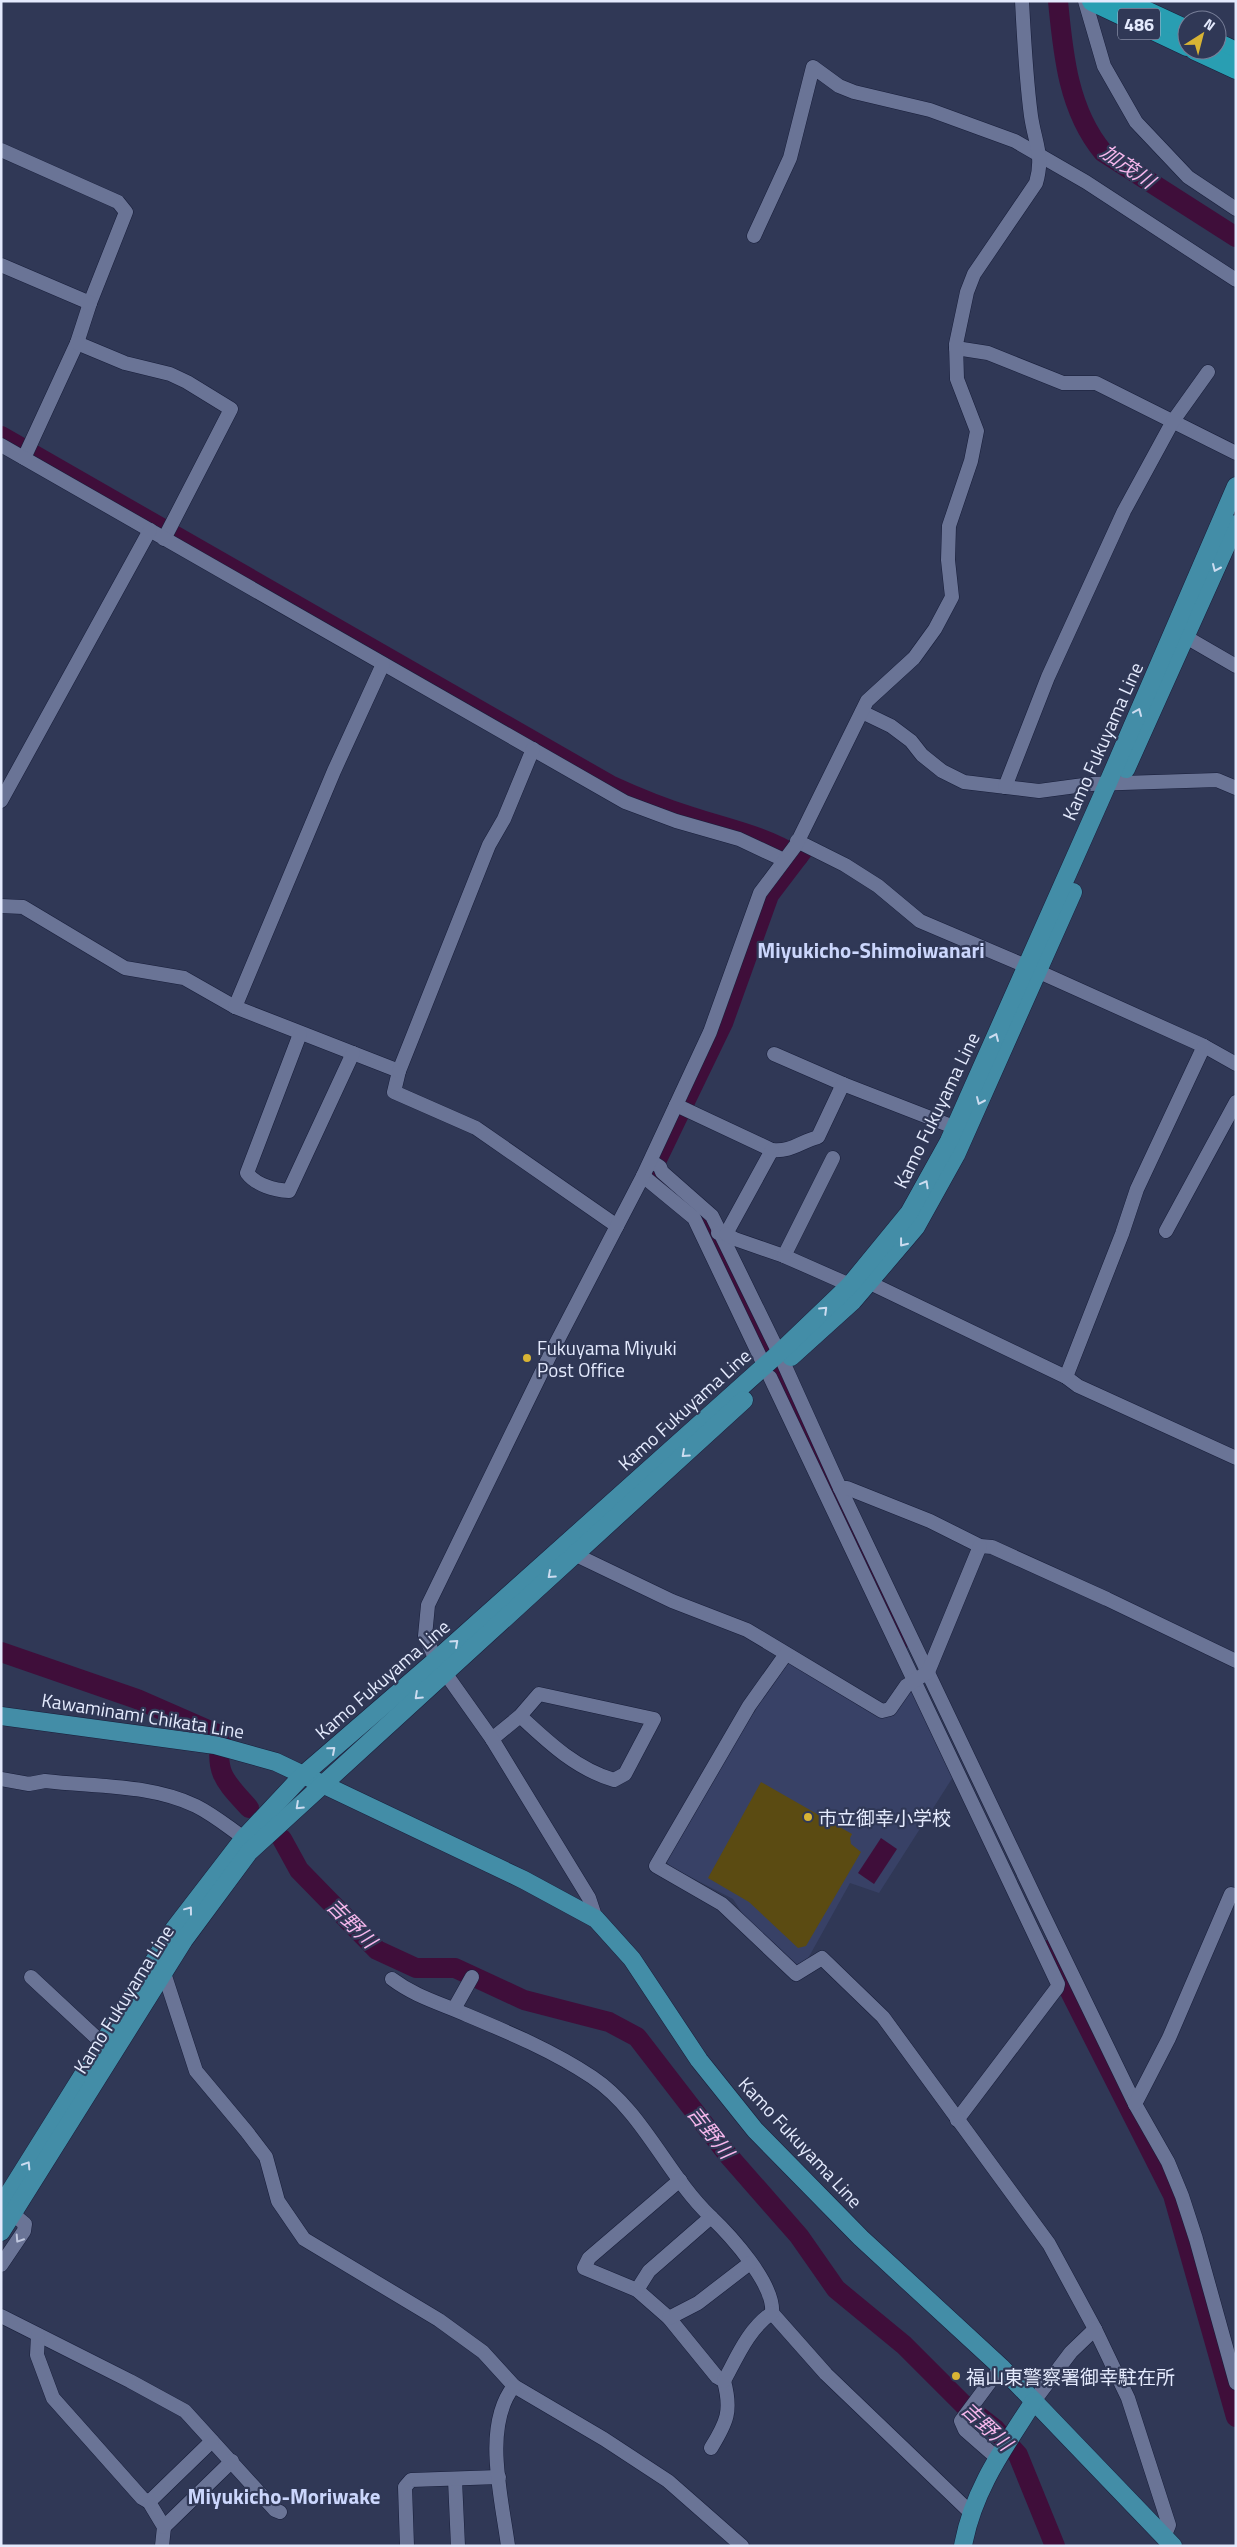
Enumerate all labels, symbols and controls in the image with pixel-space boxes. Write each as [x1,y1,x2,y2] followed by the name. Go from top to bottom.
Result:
[1118,8,1160,40] road number: 486
[1177,10,1227,60] north arrow
[1200,13,1220,35] text: N
[1095,136,1163,197] water label: 加茂川
[1212,563,1222,572] one-way arrow
[1054,657,1150,825] street label: Kamo Fukuyama Line
[1132,708,1142,717] one-way arrow
[757,934,985,966] district label: Miyukicho-Shimoiwanari
[886,1027,986,1193] street label: Kamo Fukuyama Line
[988,1033,999,1042] one-way arrow
[976,1096,987,1105] one-way arrow
[919,1180,929,1189] one-way arrow
[900,1237,909,1247] one-way arrow
[818,1307,827,1316] one-way arrow
[537,1333,677,1384] place label: Fukuyama Miyuki Post Office
[611,1341,757,1477] street label: Kamo Fukuyama Line
[521,1352,533,1364] marker: Fukuyama Miyuki Post Office
[681,1448,690,1457] one-way arrow
[548,1569,557,1578] one-way arrow
[308,1612,456,1746] street label: Kamo Fukuyama Line
[449,1640,458,1649] one-way arrow
[40,1685,246,1745] street label: Kawaminami Chikata Line
[415,1690,424,1699] one-way arrow
[327,1747,336,1756] one-way arrow
[295,1800,304,1809] one-way arrow
[818,1803,951,1832] place label: 市立御幸小学校
[802,1811,814,1823] marker: 市立御幸小学校
[320,1891,386,1957] water label: 吉野川
[183,1906,192,1916] one-way arrow
[66,1919,180,2079] street label: Kamo Fukuyama Line
[732,2070,870,2214] street label: Kamo Fukuyama Line
[680,2099,743,2167] water label: 吉野川
[21,2161,30,2170] one-way arrow
[16,2233,25,2242] one-way arrow
[966,2362,1175,2391] place label: 福山東警察署御幸駐在所
[950,2370,962,2382] marker: 福山東警察署御幸駐在所
[954,2394,1021,2459] water label: 吉野川
[187,2480,381,2512] district label: Miyukicho-Moriwake

